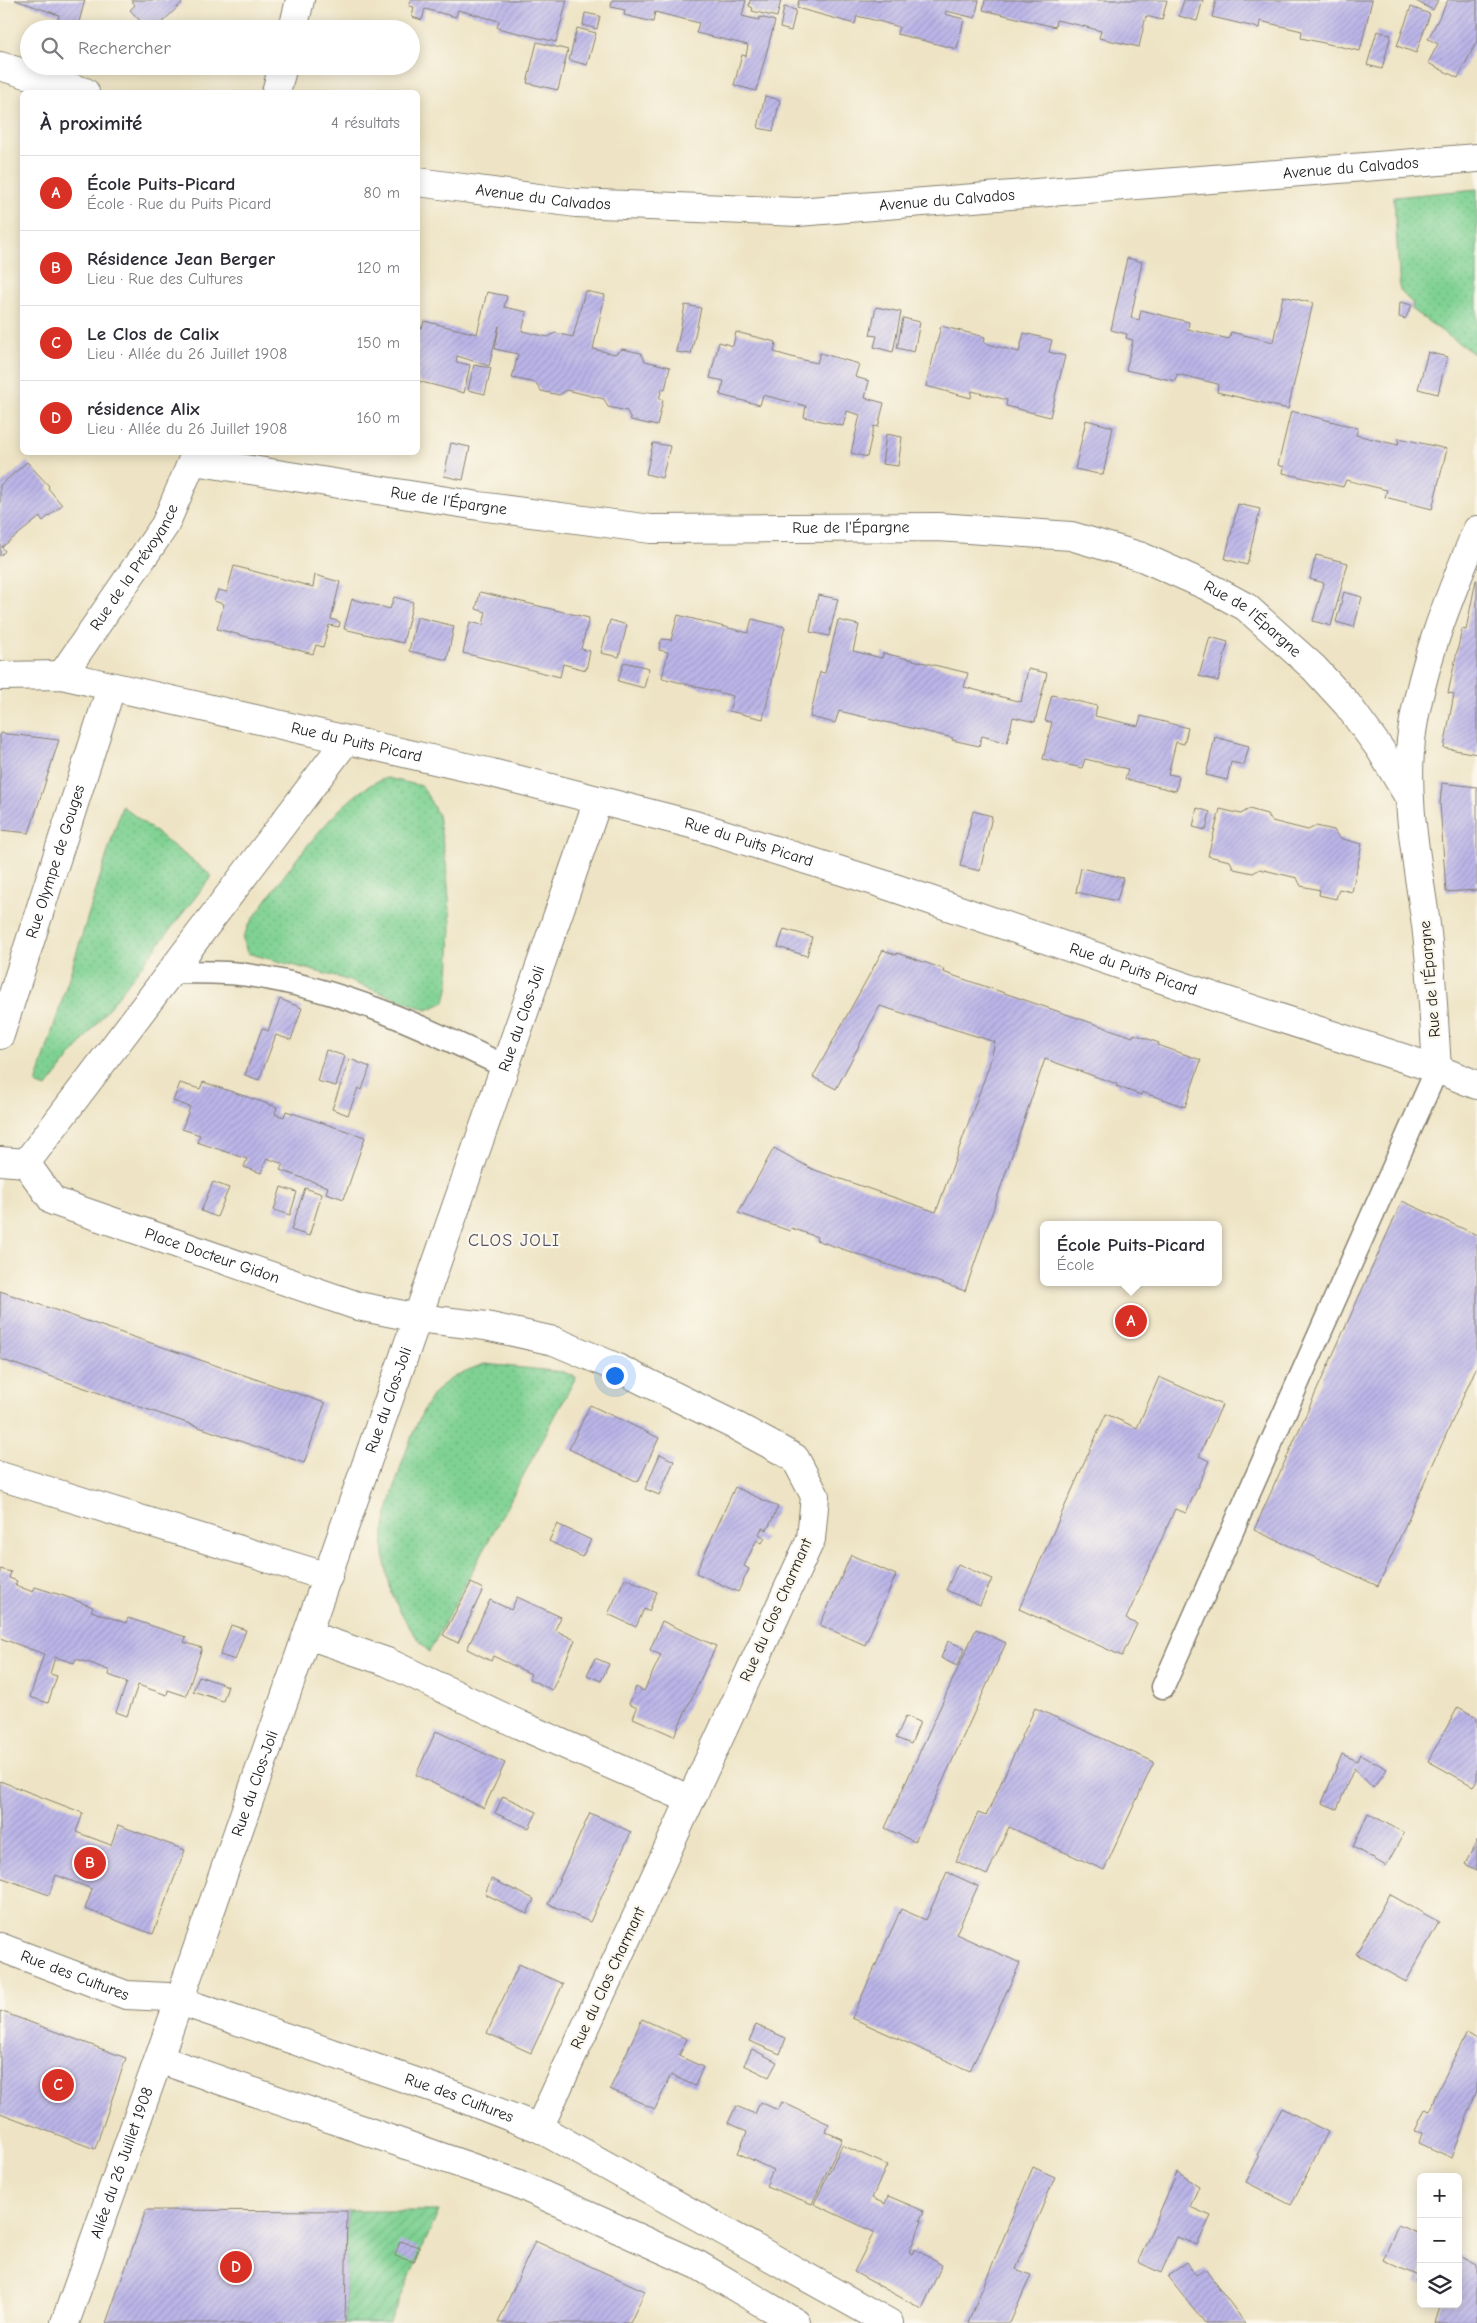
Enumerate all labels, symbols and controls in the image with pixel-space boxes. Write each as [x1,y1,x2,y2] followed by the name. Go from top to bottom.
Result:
[20,20,420,75] search box
[38,34,66,62] icon: search
[78,37,171,59] text: Rechercher
[40,111,142,135] text: À proximité
[331,114,400,132] text: 4 résultats
[1282,154,1419,182] street label: Avenue du Calvados
[87,173,235,195] text: École Puits-Picard
[474,181,611,213] street label: Avenue du Calvados
[52,184,60,202] text: A
[363,184,400,202] text: 80 m
[878,186,1016,215] street label: Avenue du Calvados
[87,195,271,213] text: École · Rue du Puits Picard
[87,248,275,270] text: Résidence Jean Berger
[51,259,61,277] text: B
[357,259,400,277] text: 120 m
[87,270,243,288] text: Lieu · Rue des Cultures
[87,323,219,345] text: Le Clos de Calix
[51,334,61,352] text: C
[357,334,400,352] text: 150 m
[87,345,287,363] text: Lieu · Allée du 26 Juillet 1908
[87,398,200,420] text: résidence Alix
[51,409,61,427] text: D
[357,409,400,427] text: 160 m
[87,420,287,438] text: Lieu · Allée du 26 Juillet 1908
[389,483,508,519] street label: Rue de l'Épargne
[86,501,182,634] street label: Rue de la Prévoyance
[792,518,910,537] street label: Rue de l'Épargne
[1201,577,1305,661] street label: Rue de l'Épargne
[289,718,424,766] street label: Rue du Puits Picard
[22,782,89,941] street label: Rue Olympe de Gouges
[683,814,815,870] street label: Rue du Puits Picard
[1415,920,1444,1038] street label: Rue de l'Épargne
[1067,939,1199,999] street label: Rue du Puits Picard
[495,963,548,1074] street label: Rue du Clos-Joli
[1040,1221,1222,1286] popup
[143,1224,282,1287] street label: Place Docteur Gidon
[468,1230,560,1251] district label: CLOS JOLI
[1057,1234,1205,1256] text: École Puits-Picard
[1057,1256,1094,1274] text: École
[1115,1302,1147,1340] pin: A
[362,1345,415,1455] street label: Rue du Clos-Joli
[602,1363,628,1389] your location
[736,1535,816,1684] street label: Rue du Clos Charmant
[228,1728,282,1839] street label: Rue du Clos-Joli
[74,1844,106,1882] pin: B
[567,1904,649,2052] street label: Rue du Clos Charmant
[18,1947,132,2004] street label: Rue des Cultures
[42,2066,74,2104] pin: C
[402,2070,516,2126] street label: Rue des Cultures
[87,2085,157,2241] street label: Allée du 26 Juillet 1908
[1417,2173,1462,2308] map controls
[1417,2173,1462,2218] button: +
[1417,2218,1462,2263] button: −
[220,2248,252,2286] pin: D
[1417,2263,1462,2308] button: layers

